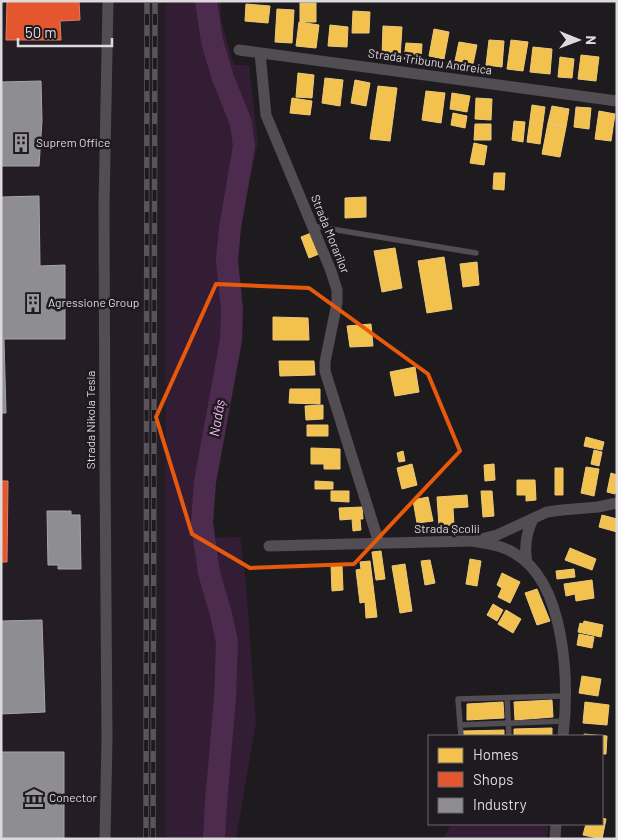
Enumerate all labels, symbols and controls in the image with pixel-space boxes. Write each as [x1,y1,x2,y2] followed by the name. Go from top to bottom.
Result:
[18,15,111,47] scale bar
[553,15,603,65] north arrow
[25,23,57,41] text: 50 m
[583,35,600,45] text: N
[367,45,493,77] street label: Strada Tribunu Andreica
[10,132,32,154] building icon: Suprem Office
[36,135,110,149] place label: Suprem Office
[309,192,353,276] street label: Strada Morarilor
[22,292,44,314] building icon: Agressione Group
[48,295,139,309] place label: Agressione Group
[83,371,97,469] street label: Strada Nikola Tesla
[205,398,228,438] water label: Nadăș
[414,521,480,535] street label: Strada Școlii
[428,735,603,825] legend
[473,745,518,763] text: Homes
[473,770,513,788] text: Shops
[23,787,45,809] museum icon: Conector
[49,790,98,804] place label: Conector
[473,795,527,813] text: Industry

